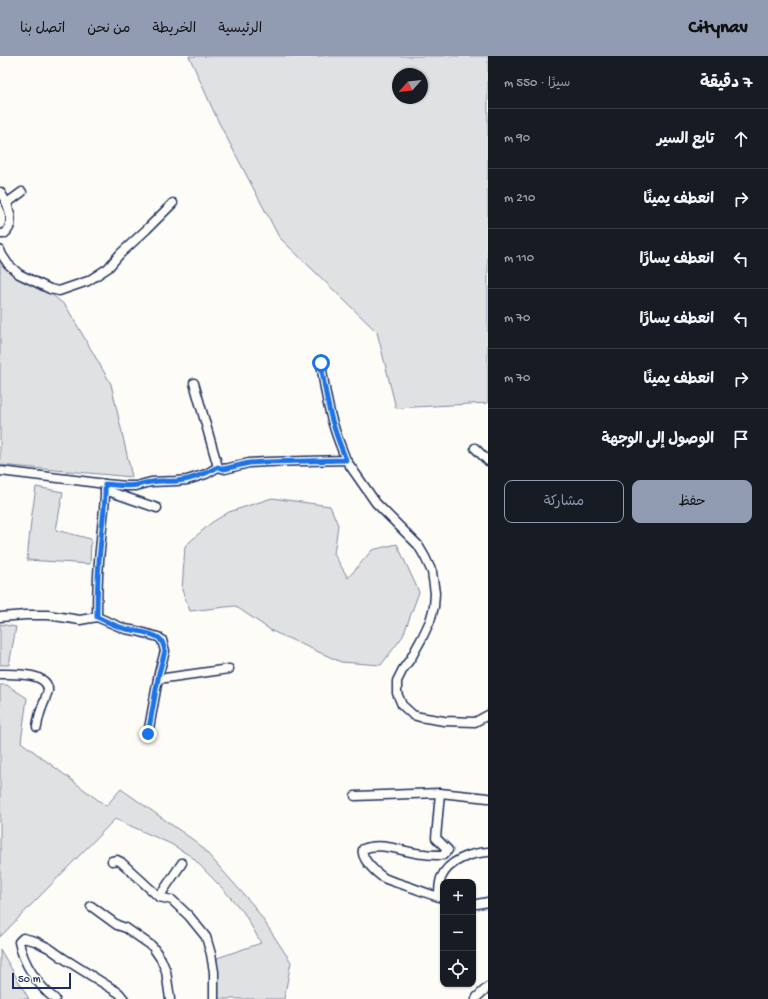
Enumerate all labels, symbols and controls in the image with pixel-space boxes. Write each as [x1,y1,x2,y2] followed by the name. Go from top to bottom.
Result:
[689,17,748,40] text: Citynav
[20,21,65,38] text: اتصل بنا
[87,21,131,38] text: من نحن
[153,21,196,38] text: الخريطة
[218,21,262,38] text: الرئيسية
[392,68,428,104] north arrow
[700,74,752,94] text: 7 دقيقة
[504,76,570,91] text: سيرًا · 550 m
[730,128,752,150] icon: ahead
[504,131,530,146] text: 90 m
[657,131,714,149] text: تابع السير
[730,188,752,210] icon: right
[504,191,535,206] text: 210 m
[643,191,714,209] text: انعطف يمينًا
[730,248,752,270] icon: left
[504,251,534,266] text: 110 m
[640,251,714,269] text: انعطف يسارًا
[730,308,752,330] icon: left
[504,311,530,326] text: 70 m
[640,311,714,329] text: انعطف يسارًا
[312,354,330,372] route start
[730,368,752,390] icon: right
[504,371,530,386] text: 70 m
[643,371,714,389] text: انعطف يمينًا
[730,428,752,450] icon: arrive
[601,431,714,449] text: الوصول إلى الوجهة
[504,480,624,523] button: مشاركة
[632,480,752,523] button: حفظ
[139,725,157,743] route end
[440,879,476,987] map controls
[440,879,476,915] button: +
[440,915,476,951] button: −
[440,951,476,987] button: locate
[12,971,71,990] scale bar
[18,974,40,986] text: 50 m

